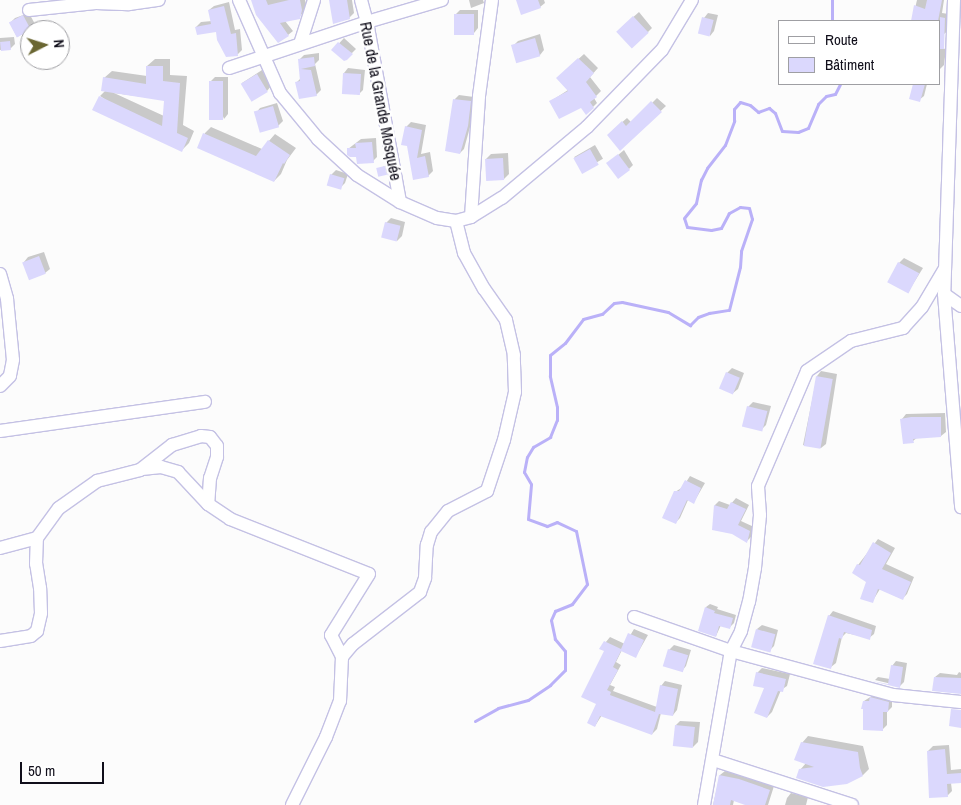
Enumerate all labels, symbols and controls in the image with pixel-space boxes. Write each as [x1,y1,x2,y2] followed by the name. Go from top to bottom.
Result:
[20,20,70,70] north arrow
[356,20,406,182] street label: Rue de la Grande Mosquée
[778,20,941,85] legend
[825,29,858,50] text: Route
[50,39,68,49] text: N
[825,54,874,75] text: Bâtiment
[22,752,106,784] scale bar
[28,760,55,781] text: 50 m

